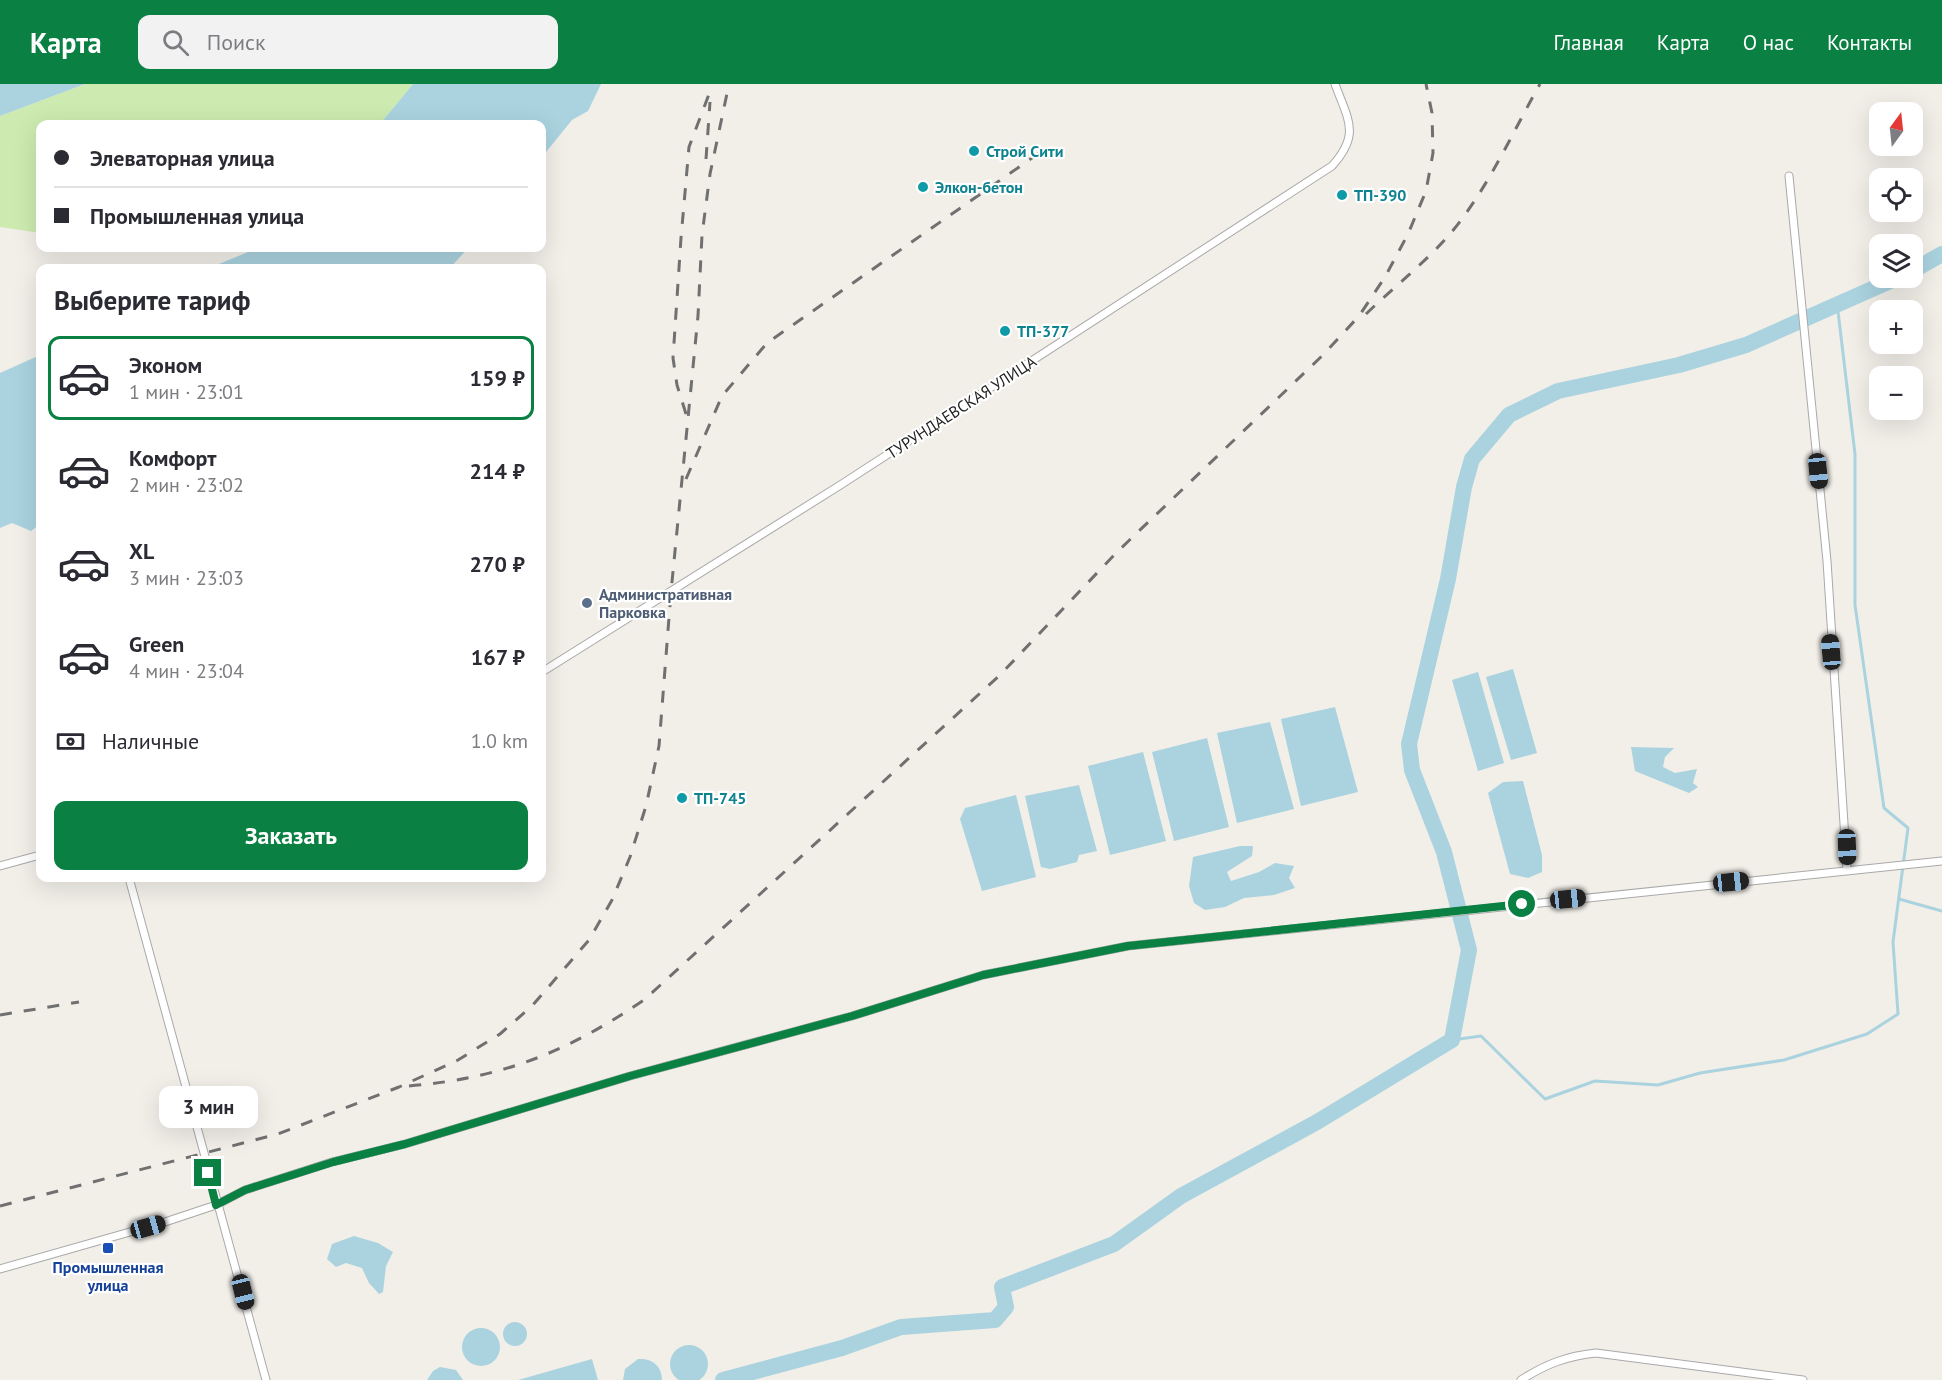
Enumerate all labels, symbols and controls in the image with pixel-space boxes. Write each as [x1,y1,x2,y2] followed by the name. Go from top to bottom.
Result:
[138,15,558,69] search box
[30,24,102,61] text: Карта
[159,26,192,59] icon: search
[207,28,266,56] text: Поиск
[1553,29,1624,56] text: Главная
[1657,29,1710,56] text: Карта
[1743,29,1794,56] text: О нас
[1827,29,1912,56] text: Контакты
[1869,102,1923,156] north arrow
[1869,102,1923,420] map controls
[986,141,1063,161] place label: Строй Сити
[90,144,275,172] text: Элеваторная улица
[967,144,981,158] marker: Строй Сити
[1869,168,1923,222] button: locate
[935,177,1023,197] place label: Элкон-бетон
[916,180,930,194] marker: Элкон-бетон
[1354,185,1406,205] place label: ТП-390
[1335,188,1349,202] marker: ТП-390
[90,202,304,230] text: Промышленная улица
[1869,234,1923,288] button: layers
[54,283,250,317] text: Выберите тариф
[1869,300,1923,354] button: +
[1017,321,1069,341] place label: ТП-377
[998,324,1012,338] marker: ТП-377
[57,351,111,405] icon: car
[129,351,202,379] text: Эконом
[882,351,1040,463] street label: ТУРУНДАЕВСКАЯ УЛИЦА
[470,364,525,392] text: 159 ₽
[1869,366,1923,420] button: −
[129,379,244,405] text: 1 мин · 23:01
[57,444,111,498] icon: car
[129,444,217,472] text: Комфорт
[1807,452,1829,490] car
[470,457,525,485] text: 214 ₽
[129,472,244,498] text: 2 мин · 23:02
[57,537,111,591] icon: car
[129,537,154,565] text: XL
[470,550,525,578] text: 270 ₽
[129,565,244,591] text: 3 мин · 23:03
[599,584,732,622] place label: Административная Парковка
[580,596,594,610] marker: Административная Парковка
[57,630,111,684] icon: car
[129,630,184,658] text: Green
[1820,633,1842,671] car
[471,643,525,671] text: 167 ₽
[129,658,244,684] text: 4 мин · 23:04
[54,725,87,758] icon: cash
[102,727,199,755] text: Наличные
[471,728,528,754] text: 1.0 km
[694,788,746,808] place label: ТП-745
[675,791,689,805] marker: ТП-745
[54,801,528,870] button: Заказать
[1837,829,1857,865] car
[1712,871,1750,893] car
[1549,888,1587,910] car
[1508,890,1535,917] route start
[158,1086,258,1128] callout: 3 мин
[183,1094,234,1120] text: 3 мин
[194,1159,221,1186] route end
[128,1213,168,1241] car
[101,1241,115,1255] marker: Промышленная улица
[53,1257,163,1295] place label: Промышленная улица
[230,1272,256,1312] car

